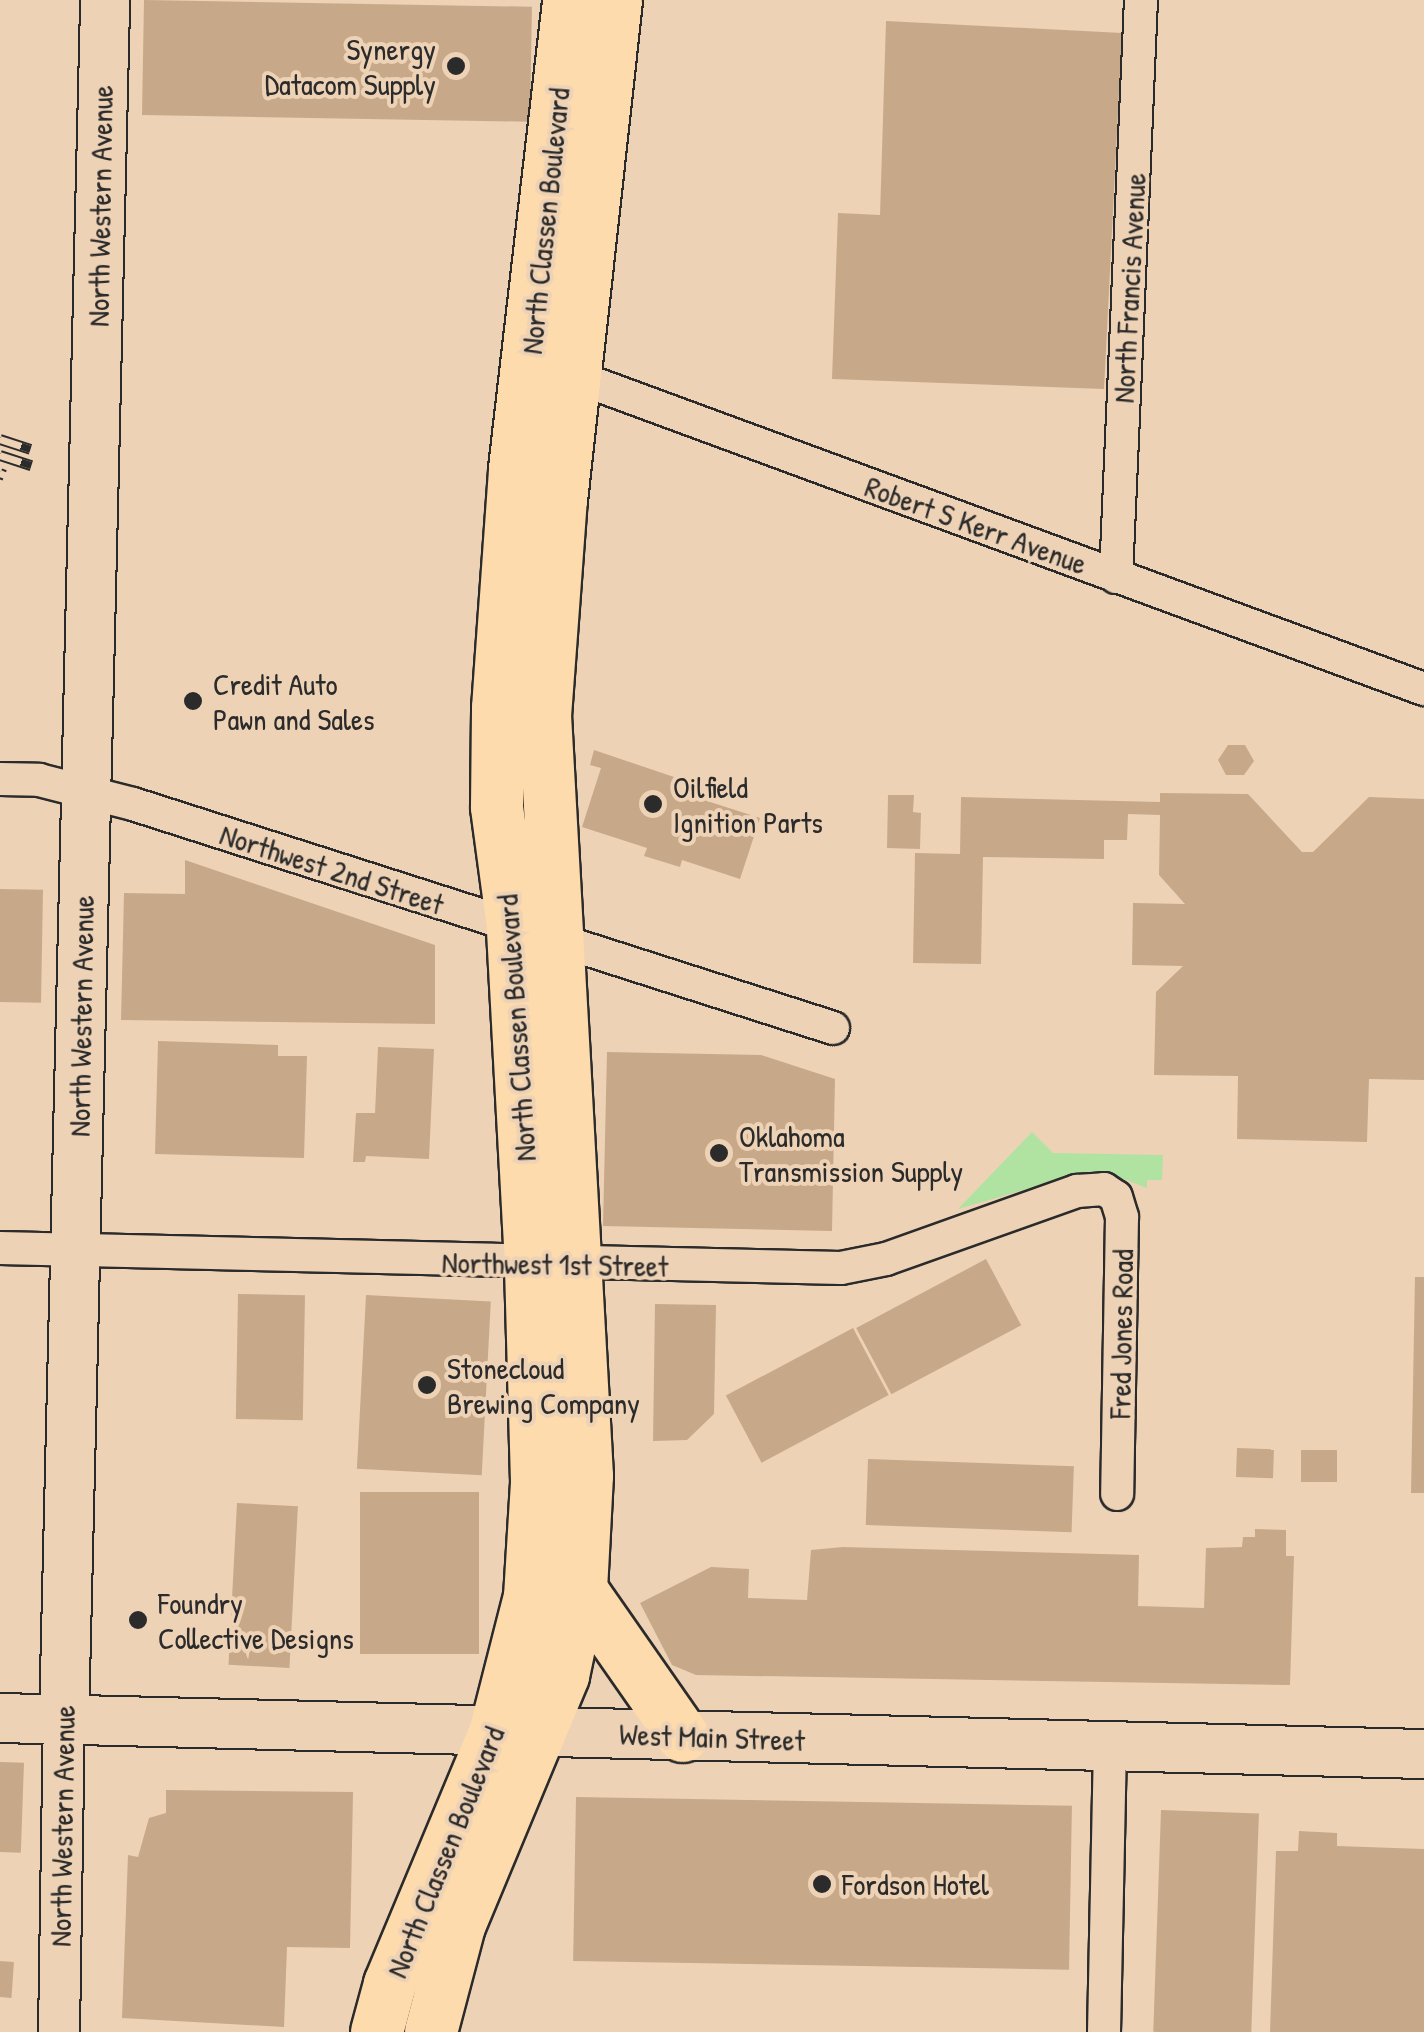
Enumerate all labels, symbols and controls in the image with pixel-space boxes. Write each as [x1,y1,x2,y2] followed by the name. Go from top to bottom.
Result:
[265,31,436,102] place label: Synergy Datacom Supply
[445,55,467,77] marker: Synergy Datacom Supply
[80,85,120,327] street label: North Western Avenue
[513,86,577,356] street label: North Classen Boulevard
[1105,172,1153,404] street label: North Francis Avenue
[860,468,1092,582] street label: Robert S Kerr Avenue
[213,666,374,736] place label: Credit Auto Pawn and Sales
[182,690,204,712] marker: Credit Auto Pawn and Sales
[673,769,823,840] place label: Oilfield Ignition Parts
[642,793,664,815] marker: Oilfield Ignition Parts
[216,816,448,922] street label: Northwest 2nd Street
[489,893,543,1163] street label: North Classen Boulevard
[61,895,101,1137] street label: North Western Avenue
[739,1118,963,1188] place label: Oklahoma Transmission Supply
[708,1142,730,1164] marker: Oklahoma Transmission Supply
[441,1244,669,1284] street label: Northwest 1st Street
[1102,1249,1140,1419] street label: Fred Jones Road
[447,1350,640,1420] place label: Stonecloud Brewing Company
[416,1374,438,1396] marker: Stonecloud Brewing Company
[158,1585,354,1656] place label: Foundry Collective Designs
[127,1609,149,1631] marker: Foundry Collective Designs
[42,1705,82,1947] street label: North Western Avenue
[619,1716,805,1758] street label: West Main Street
[378,1721,512,1983] street label: North Classen Boulevard
[842,1866,989,1902] place label: Fordson Hotel
[811,1873,833,1895] marker: Fordson Hotel

